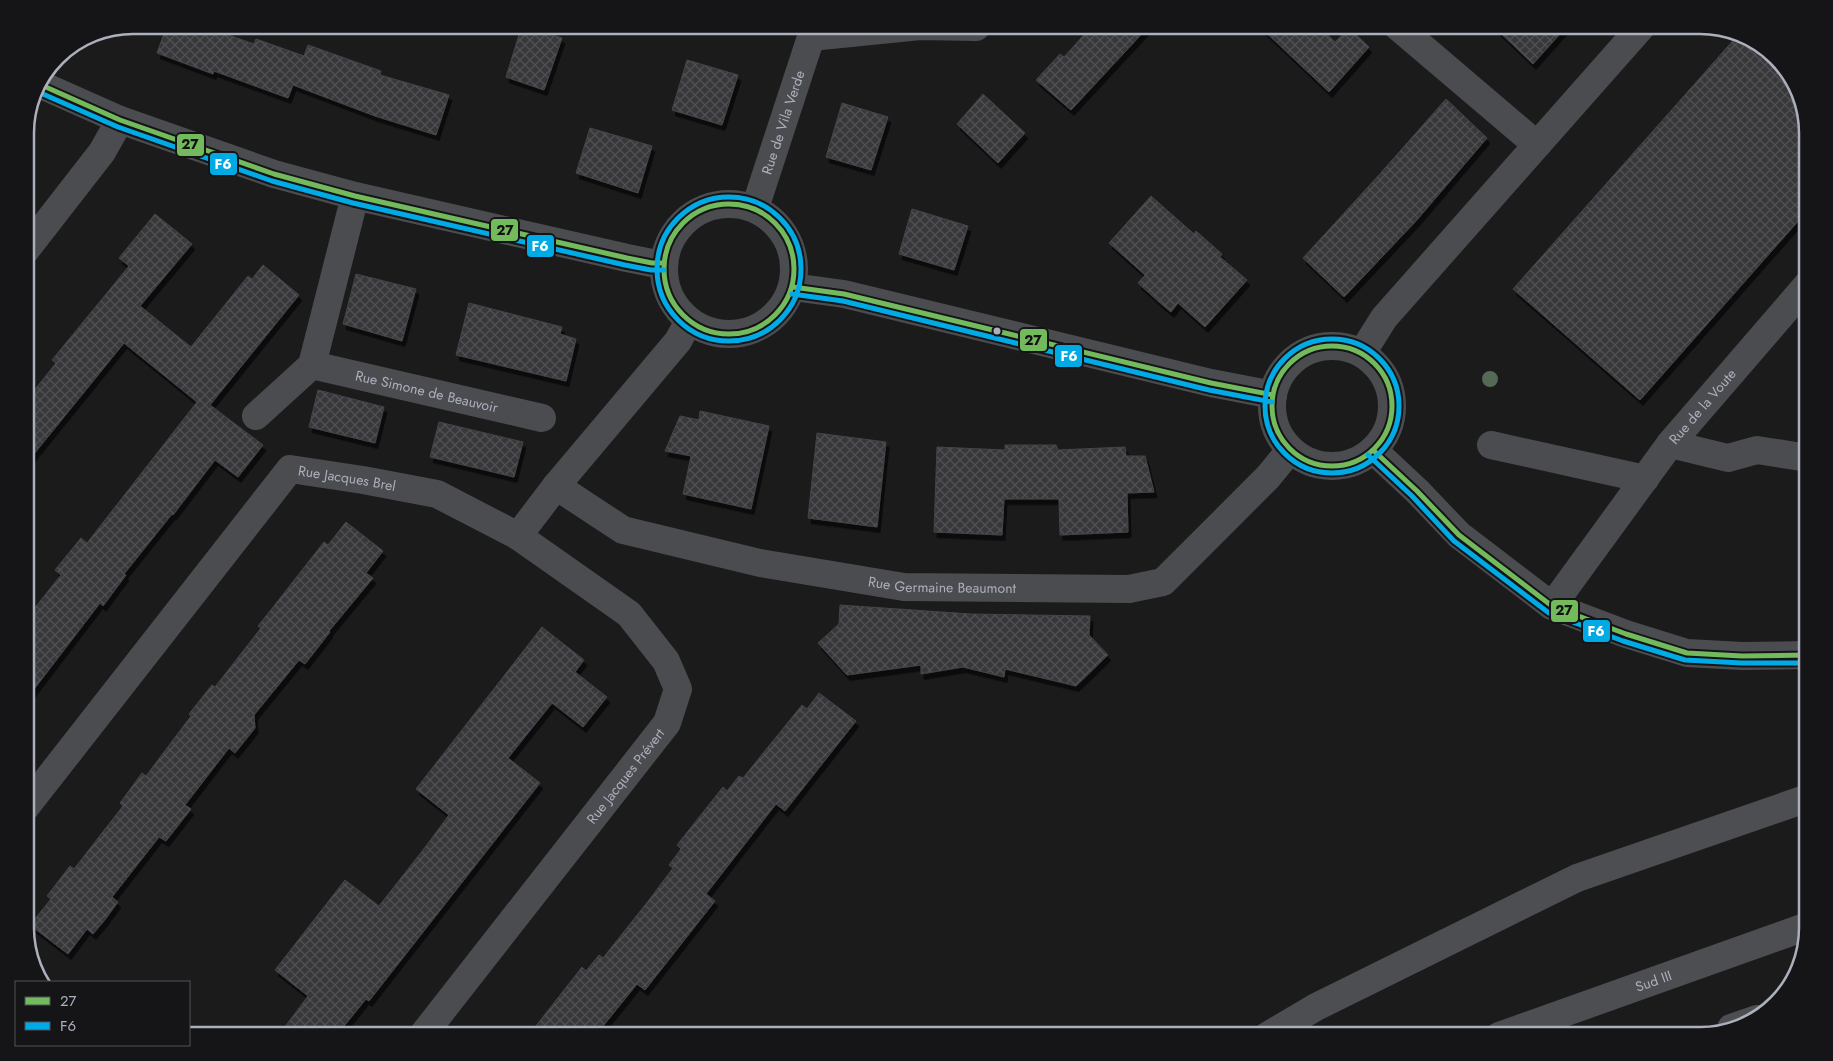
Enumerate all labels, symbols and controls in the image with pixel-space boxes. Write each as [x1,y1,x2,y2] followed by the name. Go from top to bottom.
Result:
[757,68,809,177] street label: Rue de Vila Verde
[176,133,205,157] line badge: 27
[181,134,199,154] text: 27
[209,152,238,176] line badge: F6
[214,154,232,174] text: F6
[490,218,519,242] line badge: 27
[496,220,514,240] text: 27
[526,234,555,258] line badge: F6
[531,236,549,256] text: F6
[992,326,1002,336] unlabelled marker
[1019,328,1048,352] line badge: 27
[1024,330,1042,350] text: 27
[1054,344,1083,368] line badge: F6
[1060,346,1078,366] text: F6
[1664,364,1741,449] street label: Rue de la Voute
[353,365,500,418] street label: Rue Simone de Beauvoir
[297,460,398,496] street label: Rue Jacques Brel
[867,571,1017,598] street label: Rue Germaine Beaumont
[1550,599,1579,623] line badge: 27
[1555,600,1573,620] text: 27
[1582,619,1611,643] line badge: F6
[1587,621,1605,641] text: F6
[582,724,670,828] street label: Rue Jacques Prévert
[1632,965,1675,997] street label: Sud III
[15,981,190,1046] legend
[60,990,77,1012] text: 27
[60,1015,76,1037] text: F6

